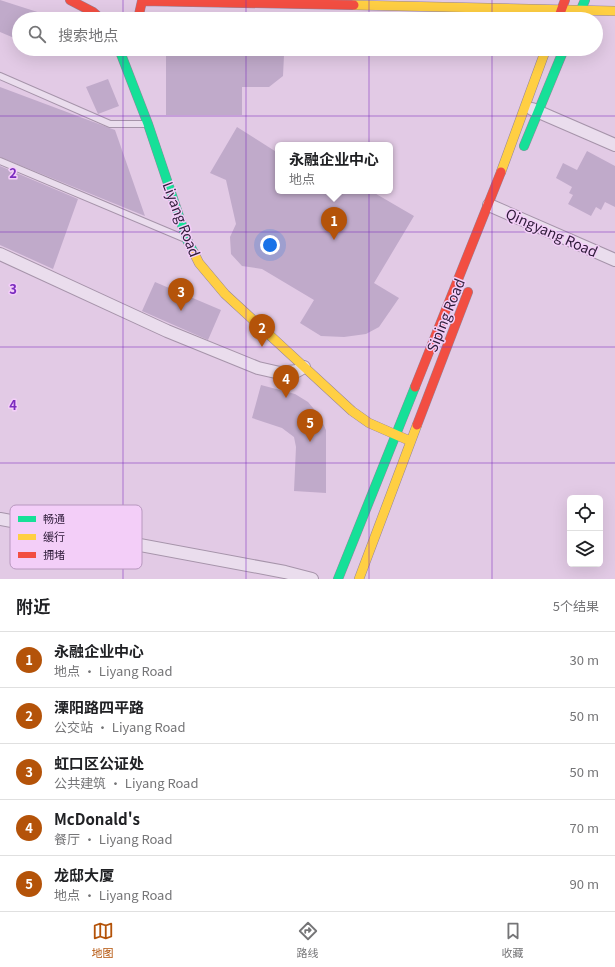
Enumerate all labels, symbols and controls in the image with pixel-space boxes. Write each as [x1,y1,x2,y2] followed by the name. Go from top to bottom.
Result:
[12,12,603,56] search box
[26,23,48,45] icon: search
[58,24,118,45] text: 搜索地点
[275,142,393,194] popup
[289,148,379,169] text: 永融企业中心
[9,163,17,182] text: 2
[289,169,315,188] text: 地点
[158,178,206,260] street label: Liyang Road
[503,203,601,261] street label: Qingyang Road
[321,207,347,240] pin: 1
[260,235,280,255] your location
[421,275,469,355] street label: Siping Road
[168,278,194,311] pin: 3
[9,279,17,298] text: 3
[249,314,275,347] pin: 2
[273,365,299,398] pin: 4
[9,395,17,414] text: 4
[297,409,323,442] pin: 5
[567,495,603,567] map controls
[567,495,603,531] button: locate
[10,505,142,569] legend
[43,510,65,526] text: 畅通
[43,528,65,544] text: 缓行
[567,531,603,567] button: layers
[43,546,65,562] text: 拥堵
[16,593,50,618] text: 附近
[553,596,599,615] text: 5个结果
[54,640,144,661] text: 永融企业中心
[25,650,33,669] text: 1
[570,650,599,669] text: 30 m
[54,661,172,680] text: 地点 · Liyang Road
[54,696,144,717] text: 溧阳路四平路
[25,706,33,725] text: 2
[570,706,599,725] text: 50 m
[54,717,185,736] text: 公交站 · Liyang Road
[54,752,144,773] text: 虹口区公证处
[25,762,33,781] text: 3
[570,762,599,781] text: 50 m
[54,773,198,792] text: 公共建筑 · Liyang Road
[54,808,140,829] text: McDonald's
[25,818,33,837] text: 4
[570,818,599,837] text: 70 m
[54,829,172,848] text: 餐厅 · Liyang Road
[54,864,114,885] text: 龙邸大厦
[25,874,33,893] text: 5
[570,874,599,893] text: 90 m
[54,885,172,904] text: 地点 · Liyang Road
[92,920,114,960] tab: 地图
[297,920,319,960] tab: 路线
[502,920,524,960] tab: 收藏

